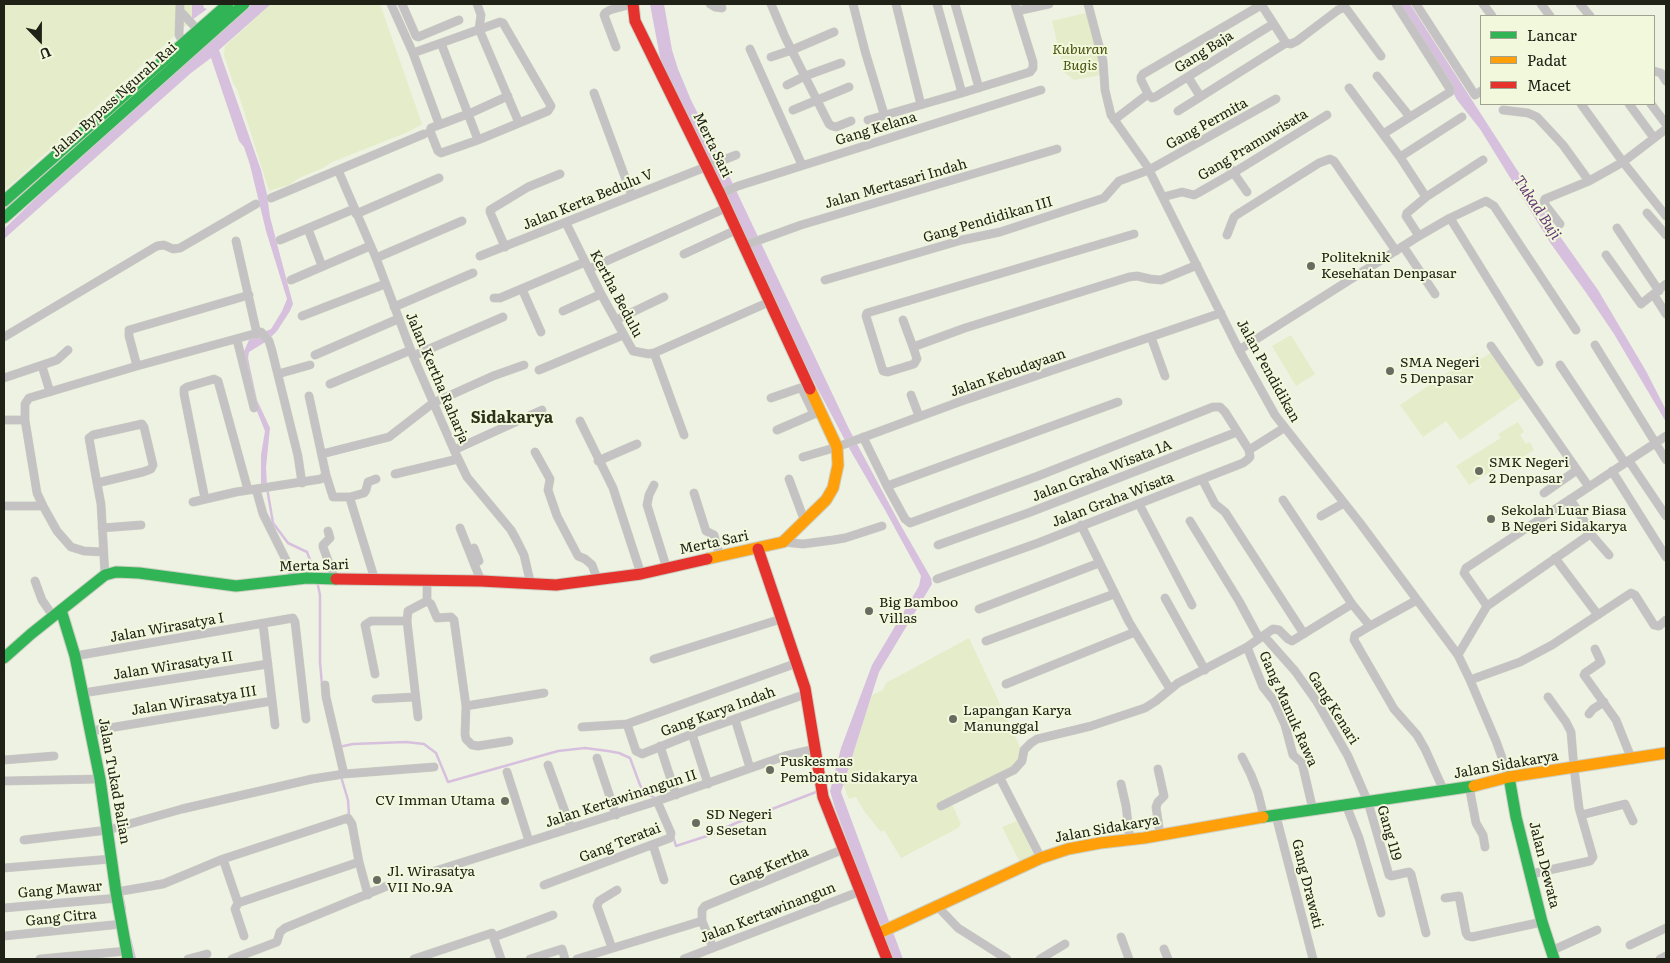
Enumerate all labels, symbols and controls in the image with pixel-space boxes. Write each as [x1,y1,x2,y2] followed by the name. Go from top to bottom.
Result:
[15,15,65,65] north arrow
[1480,15,1655,105] legend
[1527,23,1577,46] text: Lancar
[1172,27,1236,77] street label: Gang Baja
[48,39,180,161] street label: Jalan Bypass Ngurah Rai
[1052,42,1108,74] park label: Kuburan Bugis
[37,43,54,65] text: U
[1527,48,1567,71] text: Padat
[1527,73,1571,96] text: Macet
[1163,95,1251,153] street label: Gang Permita
[1195,106,1311,184] street label: Gang Pramuwisata
[833,109,919,149] street label: Gang Kelana
[689,110,735,180] street label: Merta Sari
[823,156,969,212] street label: Jalan Mertasari Indah
[520,166,656,234] street label: Jalan Kerta Bedulu V
[1510,173,1564,243] water label: Tukad Buji
[921,193,1055,247] street label: Gang Pendidikan III
[586,248,646,340] street label: Kertha Bedulu
[1321,250,1456,282] place label: Politeknik Kesehatan Denpasar
[1305,260,1317,272] marker: Politeknik Kesehatan Denpasar
[402,310,472,446] street label: Jalan Kertha Raharja
[1233,316,1303,426] street label: Jalan Pendidikan
[948,345,1068,401] street label: Jalan Kebudayaan
[1400,355,1480,388] place label: SMA Negeri 5 Denpasar
[1384,365,1396,377] marker: SMA Negeri 5 Denpasar
[471,408,553,428] district label: Sidakarya
[1030,437,1174,505] street label: Jalan Graha Wisata 1A
[1489,455,1569,488] place label: SMK Negeri 2 Denpasar
[1473,465,1485,477] marker: SMK Negeri 2 Denpasar
[1050,469,1176,531] street label: Jalan Graha Wisata
[1501,503,1627,536] place label: Sekolah Luar Biasa B Negeri Sidakarya
[1485,513,1497,525] marker: Sekolah Luar Biasa B Negeri Sidakarya
[678,527,750,559] street label: Merta Sari
[279,556,349,576] street label: Merta Sari
[879,595,958,628] place label: Big Bamboo Villas
[863,605,875,617] marker: Big Bamboo Villas
[109,610,225,646] street label: Jalan Wirasatya I
[112,648,234,684] street label: Jalan Wirasatya II
[1255,649,1321,769] street label: Gang Manuk Rawa
[1304,668,1362,748] street label: Gang Kenari
[130,683,258,719] street label: Jalan Wirasatya III
[658,683,778,741] street label: Gang Karya Indah
[963,703,1072,736] place label: Lapangan Karya Manunggal
[947,713,959,725] marker: Lapangan Karya Manunggal
[95,716,133,846] street label: Jalan Tukad Balian
[1452,748,1560,782] street label: Jalan Sidakarya
[780,754,918,786] place label: Puskesmas Pembantu Sidakarya
[764,764,776,776] marker: Puskesmas Pembantu Sidakarya
[543,767,699,831] street label: Jalan Kertawinangun II
[375,793,495,809] place label: CV Imman Utama
[499,795,511,807] marker: CV Imman Utama
[1373,804,1405,862] street label: Gang 119
[706,807,772,840] place label: SD Negeri 9 Sesetan
[1053,812,1161,846] street label: Jalan Sidakarya
[690,817,702,829] marker: SD Negeri 9 Sesetan
[577,820,663,866] street label: Gang Teratai
[1525,820,1563,910] street label: Jalan Dewata
[1288,838,1326,930] street label: Gang Drawati
[727,843,811,891] street label: Gang Kertha
[387,864,475,896] place label: Jl. Wirasatya VII No.9A
[371,874,383,886] marker: Jl. Wirasatya VII No.9A
[17,878,103,902] street label: Gang Mawar
[698,879,838,947] street label: Jalan Kertawinangun
[25,906,97,930] street label: Gang Citra

